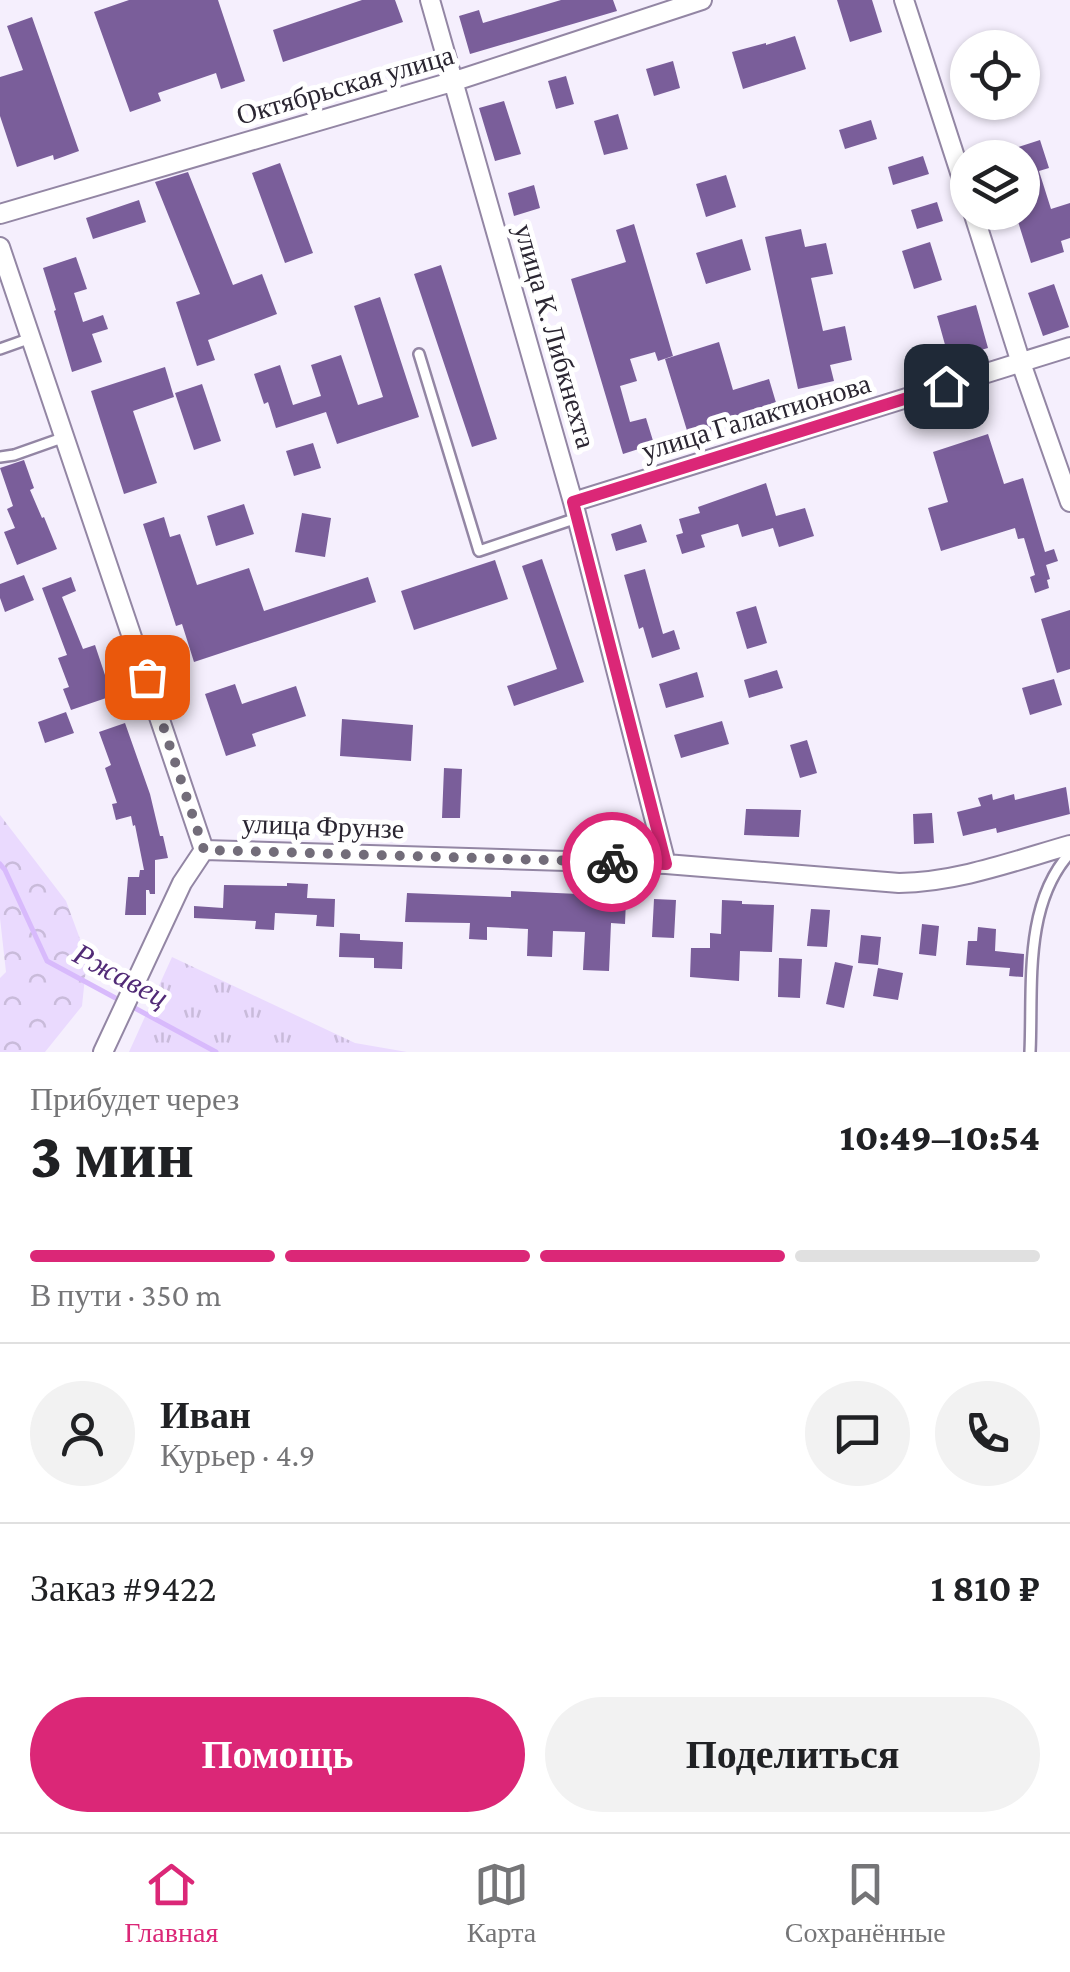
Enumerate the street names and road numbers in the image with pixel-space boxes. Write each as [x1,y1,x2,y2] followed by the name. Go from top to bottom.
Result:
[233,39,458,131] street label: Октябрьская улица
[508,220,602,452] street label: улица К. Либкнехта
[638,367,875,467] street label: улица Галактионова
[241,808,405,844] street label: улица Фрунзе

